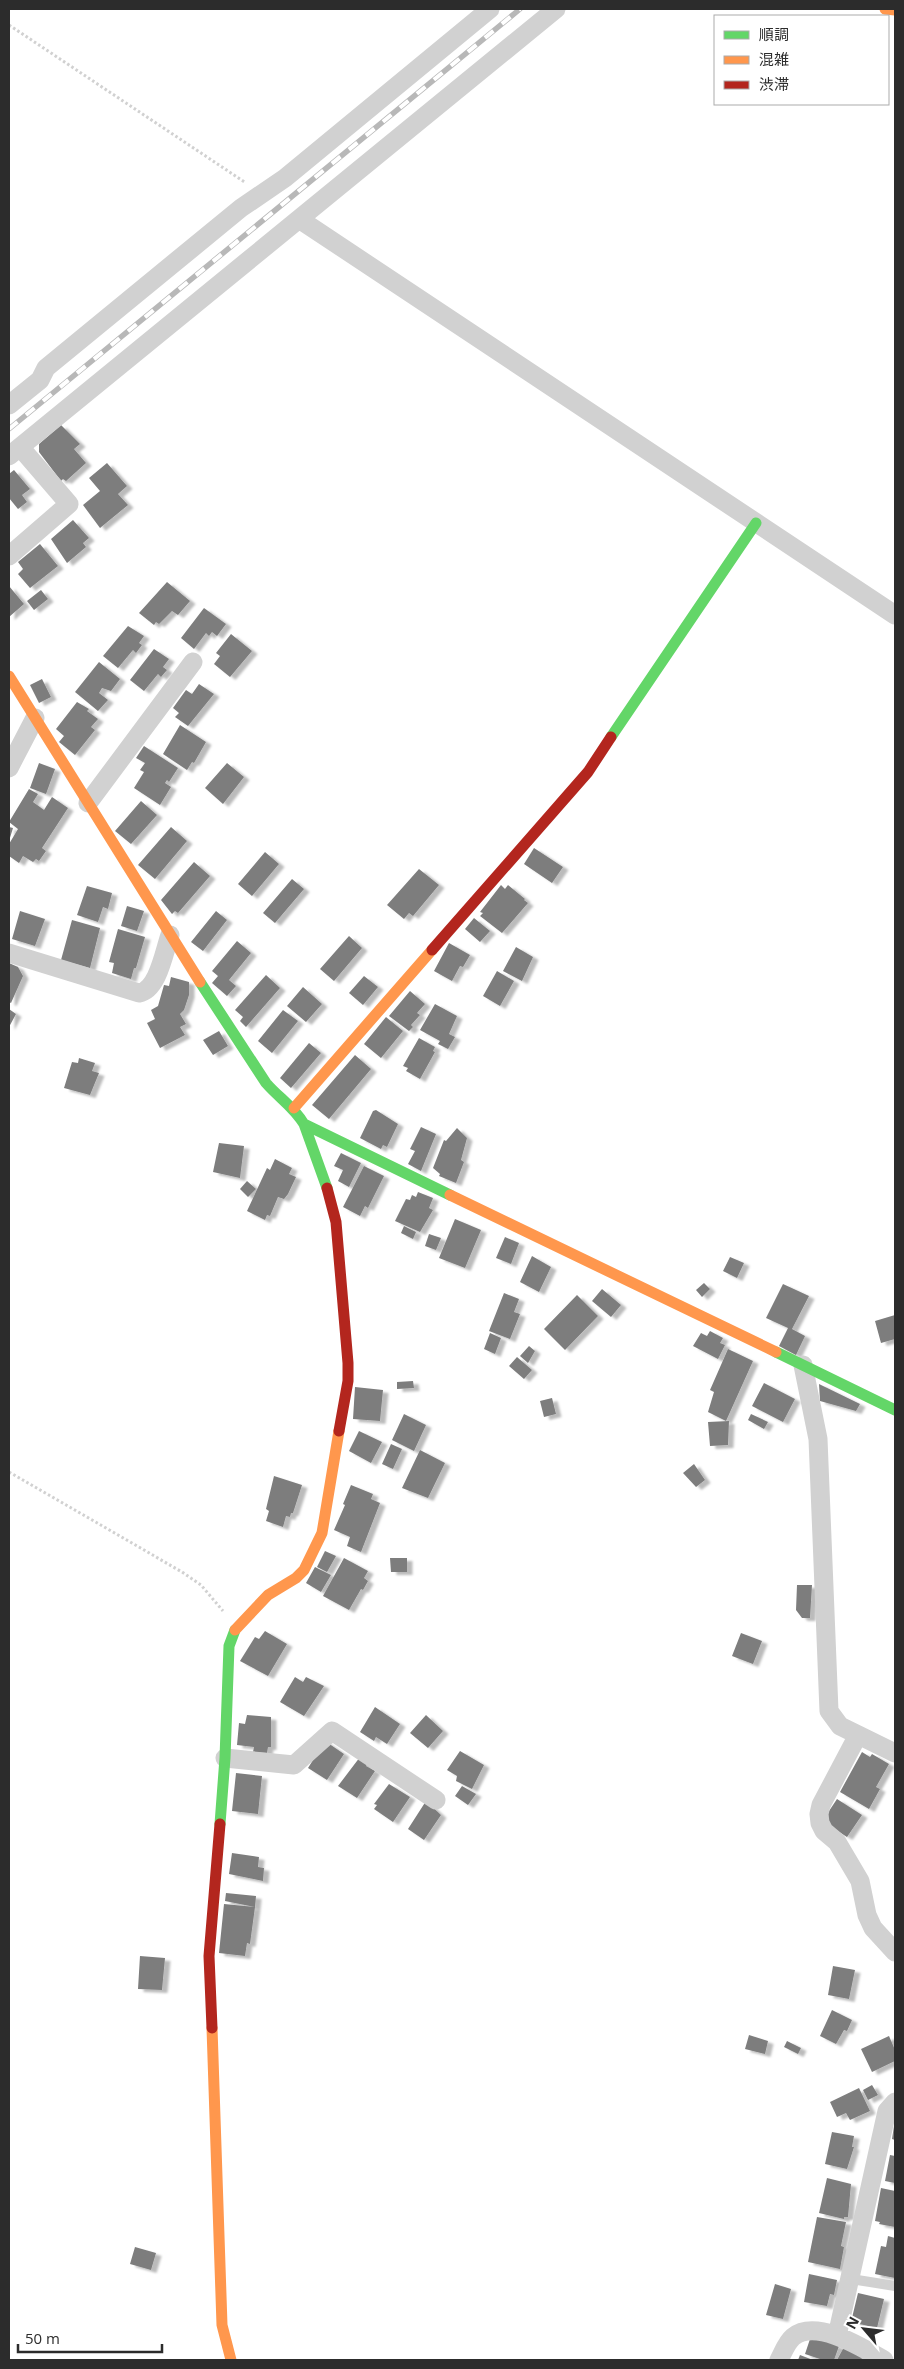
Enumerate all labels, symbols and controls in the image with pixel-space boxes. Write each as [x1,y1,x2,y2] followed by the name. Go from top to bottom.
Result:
[714,15,889,105] legend
[759,24,789,44] text: 順調
[759,49,789,69] text: 混雑
[759,74,789,94] text: 渋滞
[839,2304,889,2354] north arrow
[841,2313,863,2332] text: N
[18,2322,161,2354] scale bar
[25,2328,60,2348] text: 50 m

